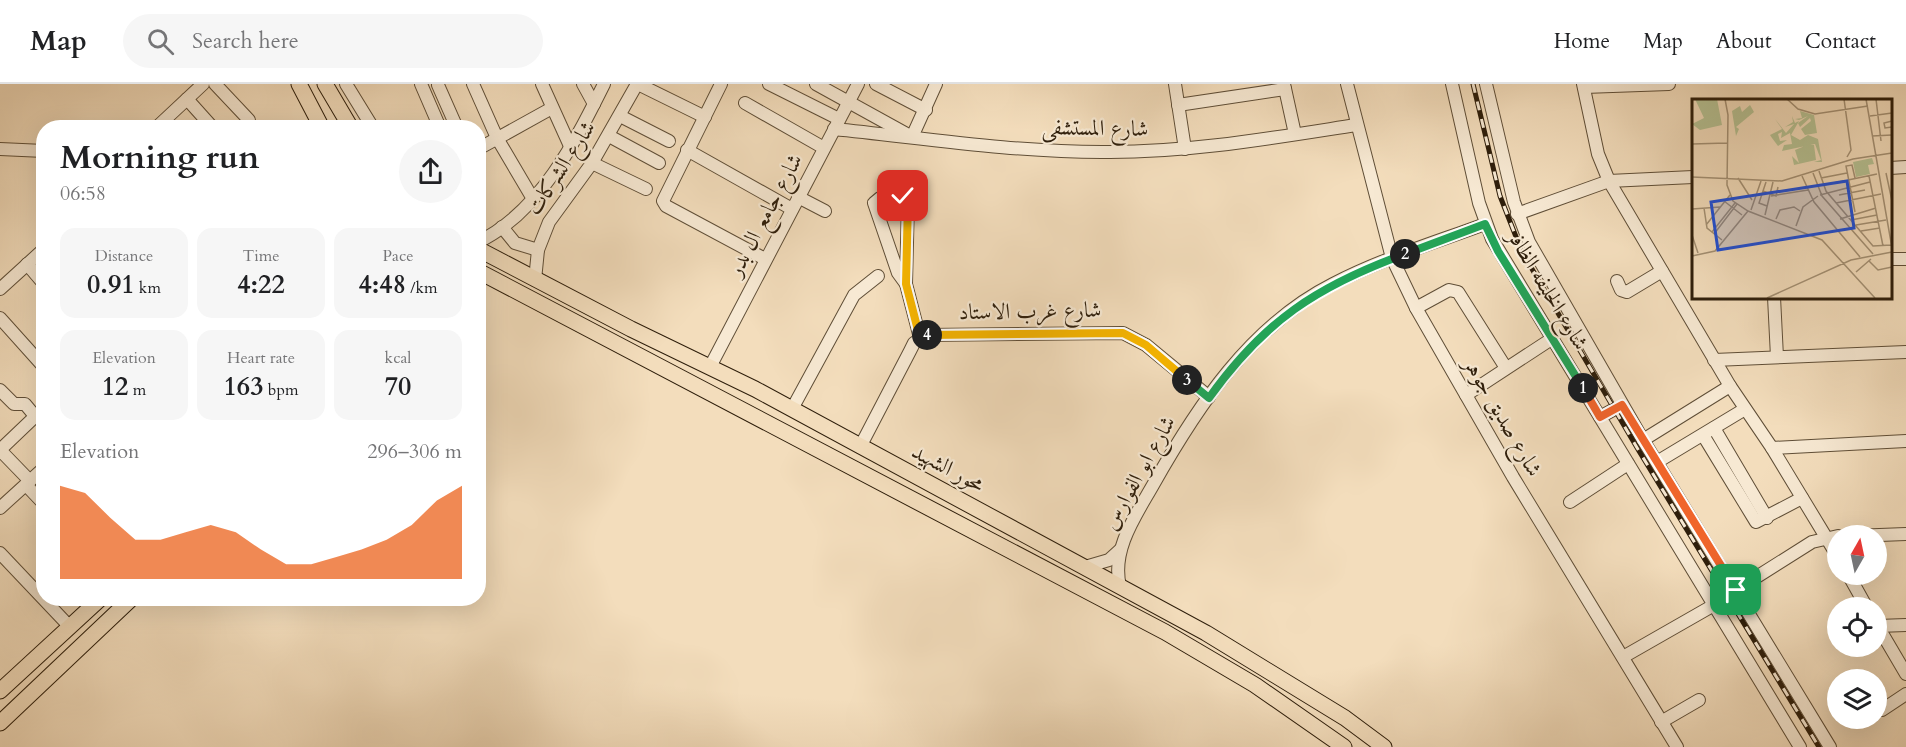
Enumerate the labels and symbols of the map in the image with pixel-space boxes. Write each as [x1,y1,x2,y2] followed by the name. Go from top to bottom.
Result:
[1692,99,1891,298] inset map
[1041,112,1149,147] street label: شارع المستشفى
[519,115,605,223] street label: شارع الشركات
[719,148,813,285] street label: شارع جامع ال بدر
[877,170,928,221] pin
[1497,223,1596,357] street label: شارع الخليفه الظافر
[1390,239,1420,269] pin: 2
[958,295,1102,330] street label: شارع غرب الاستاد
[912,320,942,350] pin: 4
[1453,350,1549,483] street label: شارع صديق جوهر
[1172,365,1202,395] pin: 3
[1568,373,1598,403] pin: 1
[1095,410,1185,537] street label: شارع ابو الفوارس
[906,436,990,500] street label: محور الشهيد
[1827,525,1887,585] north arrow
[1710,564,1761,615] pin

